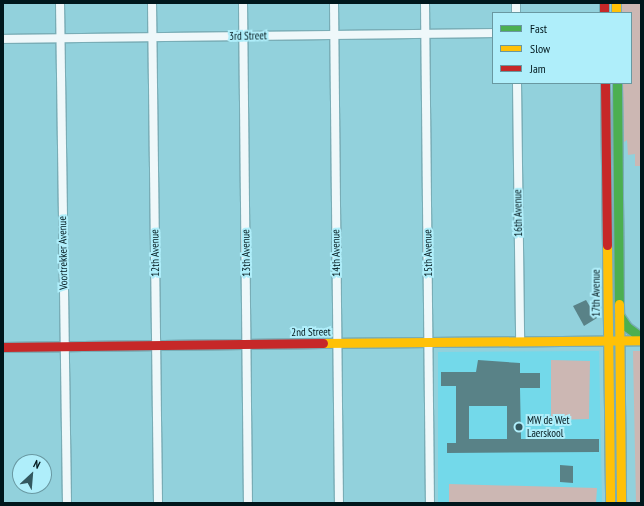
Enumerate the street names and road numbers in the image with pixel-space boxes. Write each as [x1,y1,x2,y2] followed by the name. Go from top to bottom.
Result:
[229,29,267,43] street label: 3rd Street
[511,189,525,237] street label: 16th Avenue
[56,216,70,290] street label: Voortrekker Avenue
[148,229,162,277] street label: 12th Avenue
[239,229,253,277] street label: 13th Avenue
[329,229,343,277] street label: 14th Avenue
[421,229,435,277] street label: 15th Avenue
[589,269,603,317] street label: 17th Avenue
[291,325,331,339] street label: 2nd Street

